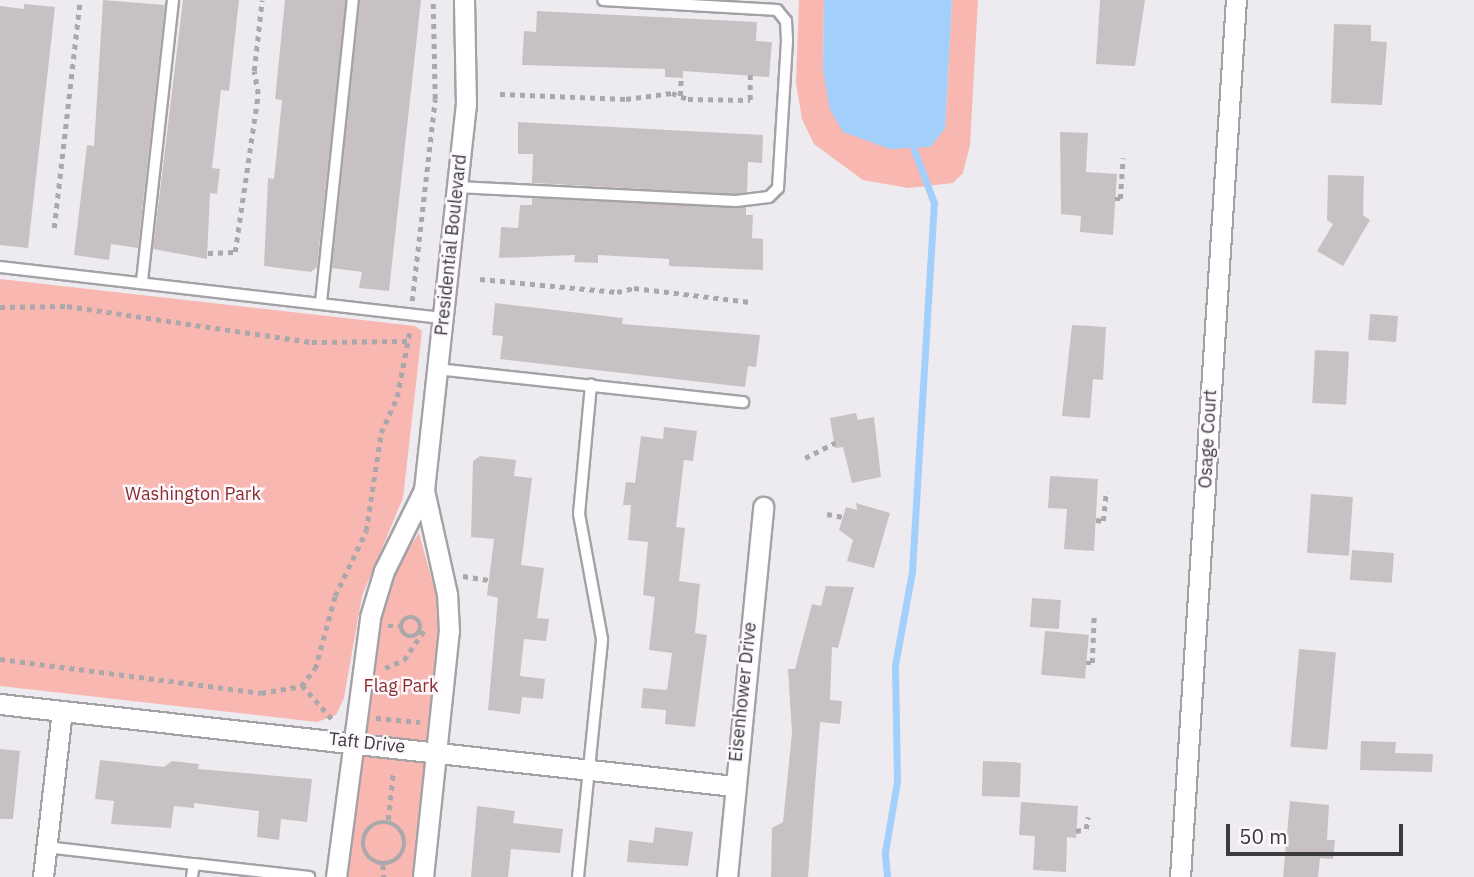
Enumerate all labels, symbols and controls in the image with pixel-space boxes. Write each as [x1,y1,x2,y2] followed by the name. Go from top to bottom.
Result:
[431,153,471,337] street label: Presidential Boulevard
[1195,389,1221,489] street label: Osage Court
[125,483,261,505] park label: Washington Park
[725,621,761,763] street label: Eisenhower Drive
[364,675,438,697] park label: Flag Park
[328,728,406,758] street label: Taft Drive
[1229,810,1406,854] scale bar
[1239,822,1288,850] text: 50 m

